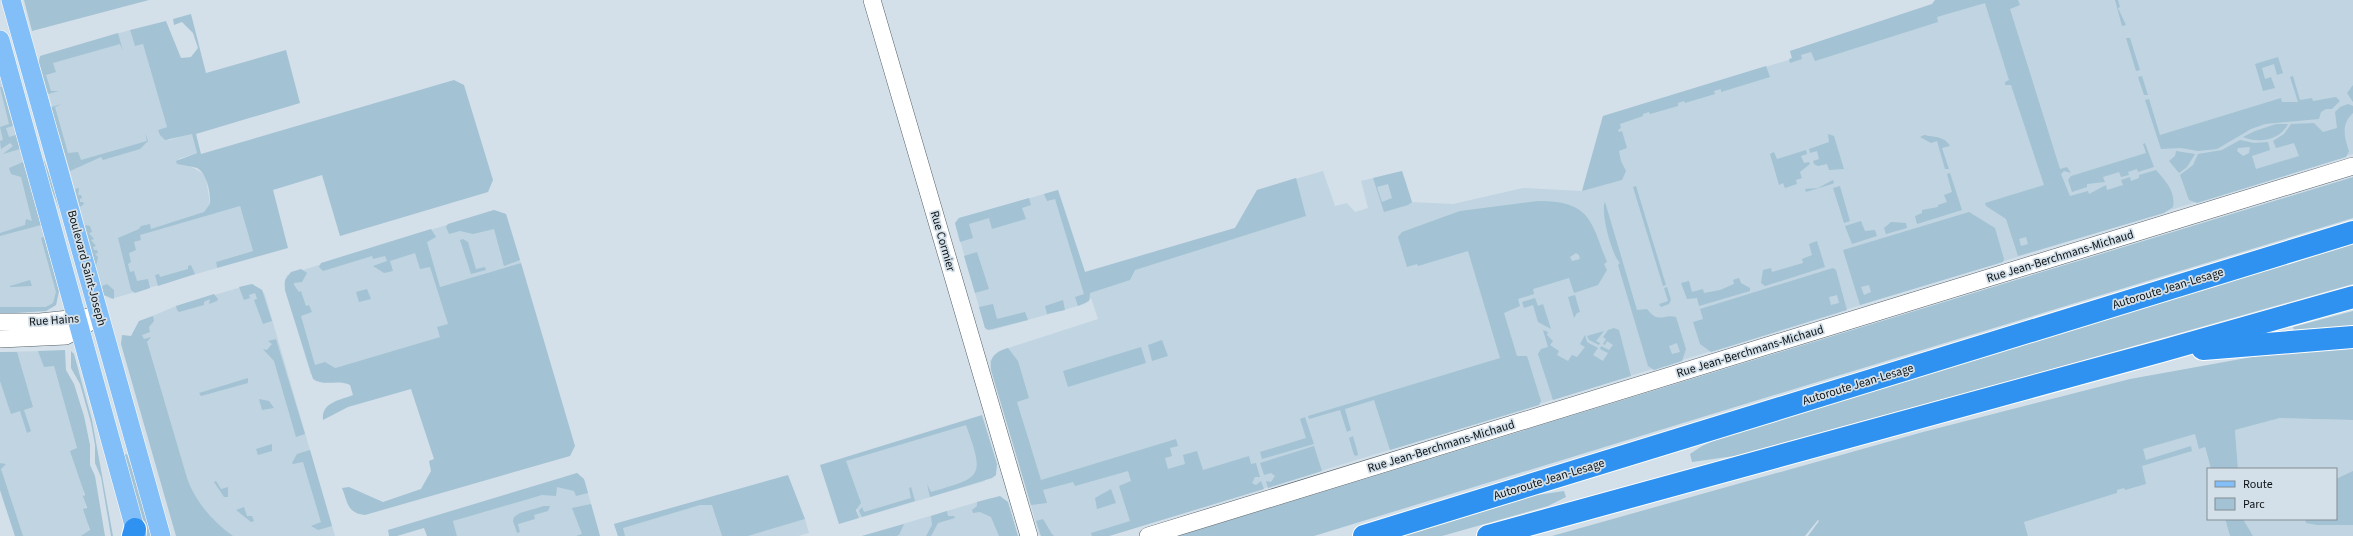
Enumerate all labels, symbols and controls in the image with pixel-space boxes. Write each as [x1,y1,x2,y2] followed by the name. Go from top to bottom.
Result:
[63,208,110,328] street label: Boulevard Saint-Joseph
[926,209,959,274] street label: Rue Cormier
[1985,226,2136,287] street label: Rue Jean-Berchmans-Michaud
[2111,264,2226,313] street label: Autoroute Jean-Lesage
[28,310,80,331] street label: Rue Hains
[1675,321,1826,382] street label: Rue Jean-Berchmans-Michaud
[1801,360,1916,409] street label: Autoroute Jean-Lesage
[1366,416,1517,477] street label: Rue Jean-Berchmans-Michaud
[1492,455,1607,504] street label: Autoroute Jean-Lesage
[2207,468,2337,520] legend
[2243,476,2273,493] text: Route
[2243,496,2265,513] text: Parc

